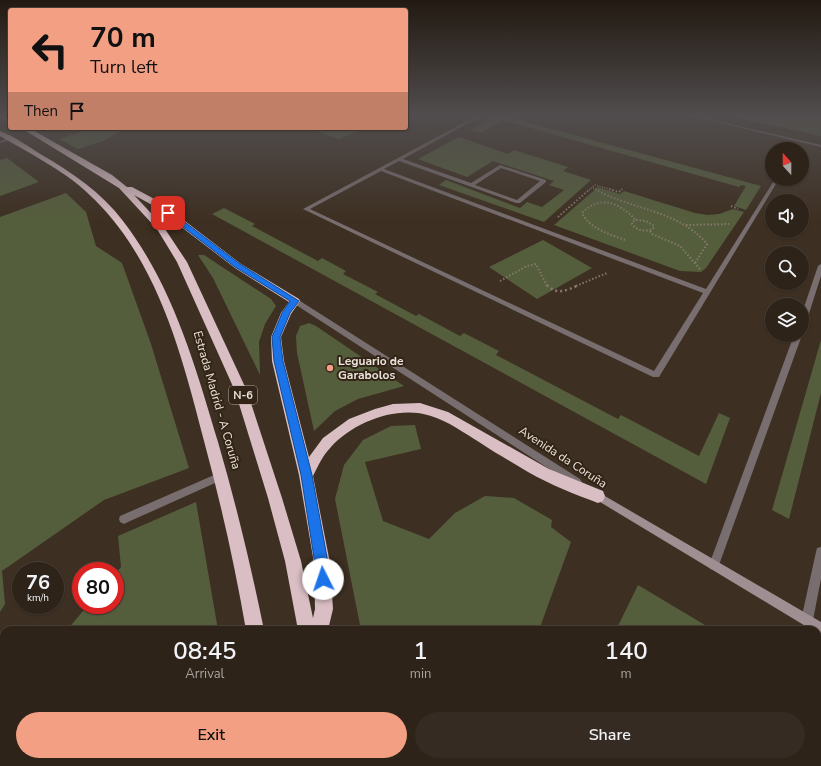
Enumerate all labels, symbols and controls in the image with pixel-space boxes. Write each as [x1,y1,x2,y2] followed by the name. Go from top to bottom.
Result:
[90,19,156,57] text: 70 m
[24,24,76,76] icon: left
[90,55,158,79] text: Turn left
[66,100,88,122] icon: arrive
[24,101,58,121] text: Then
[765,142,809,186] north arrow
[765,142,809,342] map controls
[765,194,809,238] button: sound
[151,196,185,230] pin
[157,202,179,224] icon: arrive
[765,246,809,290] button: search
[765,298,809,342] button: layers
[190,329,244,471] street label: Estrada Madrid - A Coruña
[338,353,404,383] place label: Leguario de Garabolos
[325,363,335,373] marker: Leguario de Garabolos
[229,386,257,404] road number: N-6
[516,423,610,491] street label: Avenida da Coruña
[302,558,344,600] position arrow
[72,562,124,614] speed limit sign: 80
[26,569,50,596] text: 76
[27,591,49,605] text: km/h
[173,635,237,667] text: 08:45
[413,635,428,667] text: 1
[605,635,648,667] text: 140
[185,665,224,683] text: Arrival
[410,665,431,683] text: min
[621,665,632,683] text: m
[16,712,407,758] button: Exit
[415,712,805,758] button: Share

